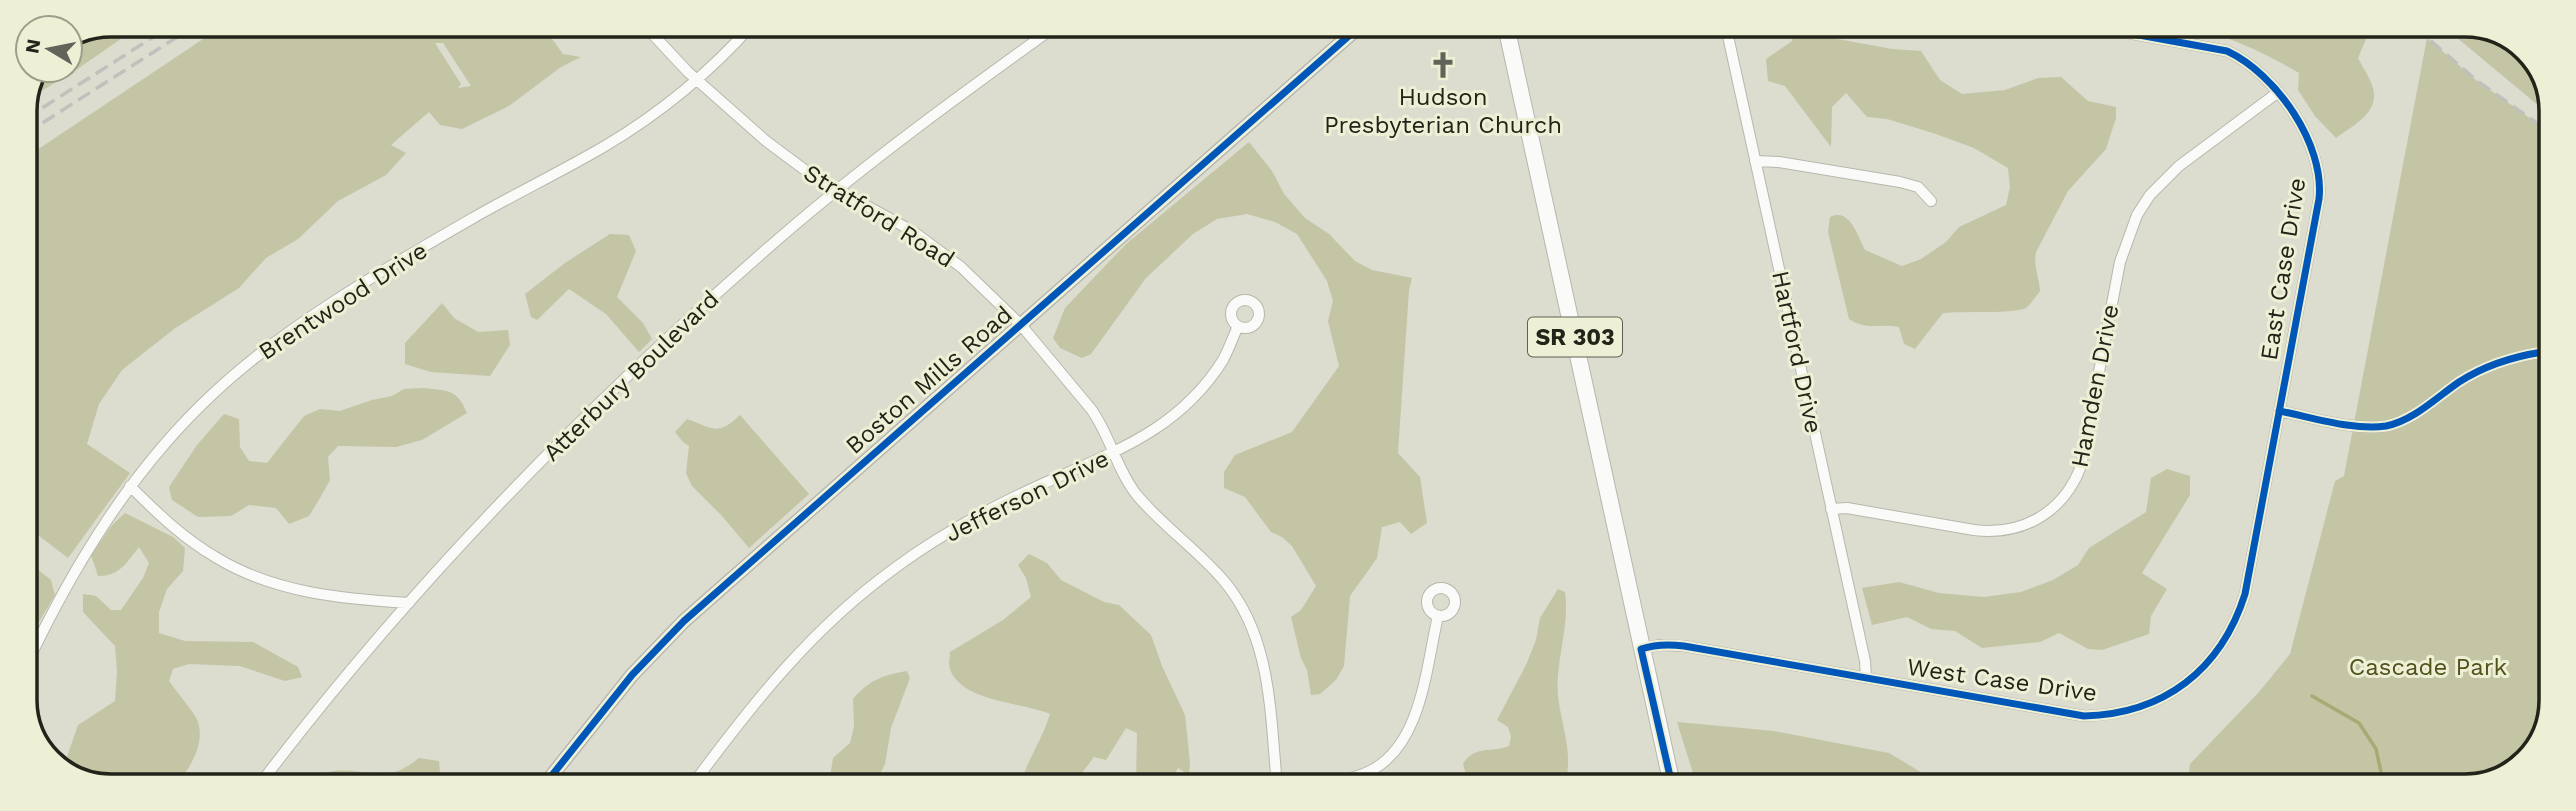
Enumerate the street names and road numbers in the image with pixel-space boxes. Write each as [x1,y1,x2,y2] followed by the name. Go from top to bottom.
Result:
[799,158,959,274] street label: Stratford Road
[2255,176,2311,362] street label: East Case Drive
[254,236,432,366] street label: Brentwood Drive
[1766,268,1828,436] street label: Hartford Drive
[538,285,724,467] street label: Atterbury Boulevard
[840,300,1018,460] street label: Boston Mills Road
[2065,302,2125,470] street label: Hamden Drive
[1528,318,1622,356] road number: SR 303
[941,444,1113,548] street label: Jefferson Drive
[1905,653,2099,707] street label: West Case Drive

